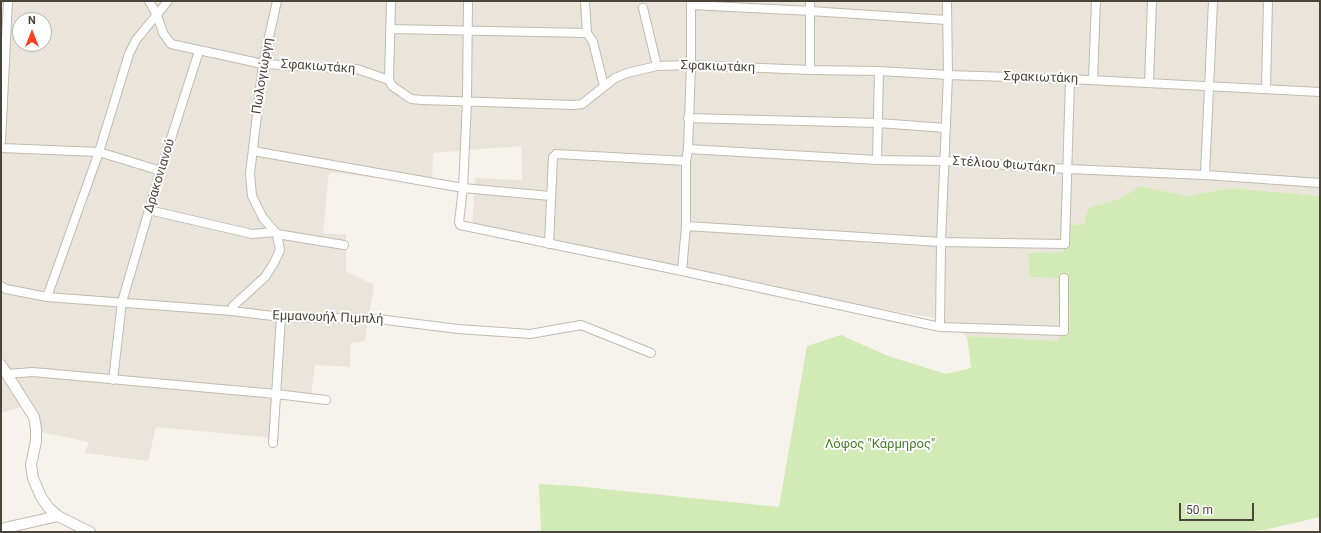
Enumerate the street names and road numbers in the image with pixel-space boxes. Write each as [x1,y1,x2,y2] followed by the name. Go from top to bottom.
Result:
[249,37,277,115] street label: Πωλογιώργη
[280,57,356,77] street label: Σφακιωτάκη
[680,58,756,76] street label: Σφακιωτάκη
[1003,69,1079,87] street label: Σφακιωτάκη
[141,137,179,215] street label: Δρακονιανού
[952,154,1056,176] street label: Στέλιου Φιωτάκη
[272,308,384,328] street label: Εµµανουήλ Πιµπλή

